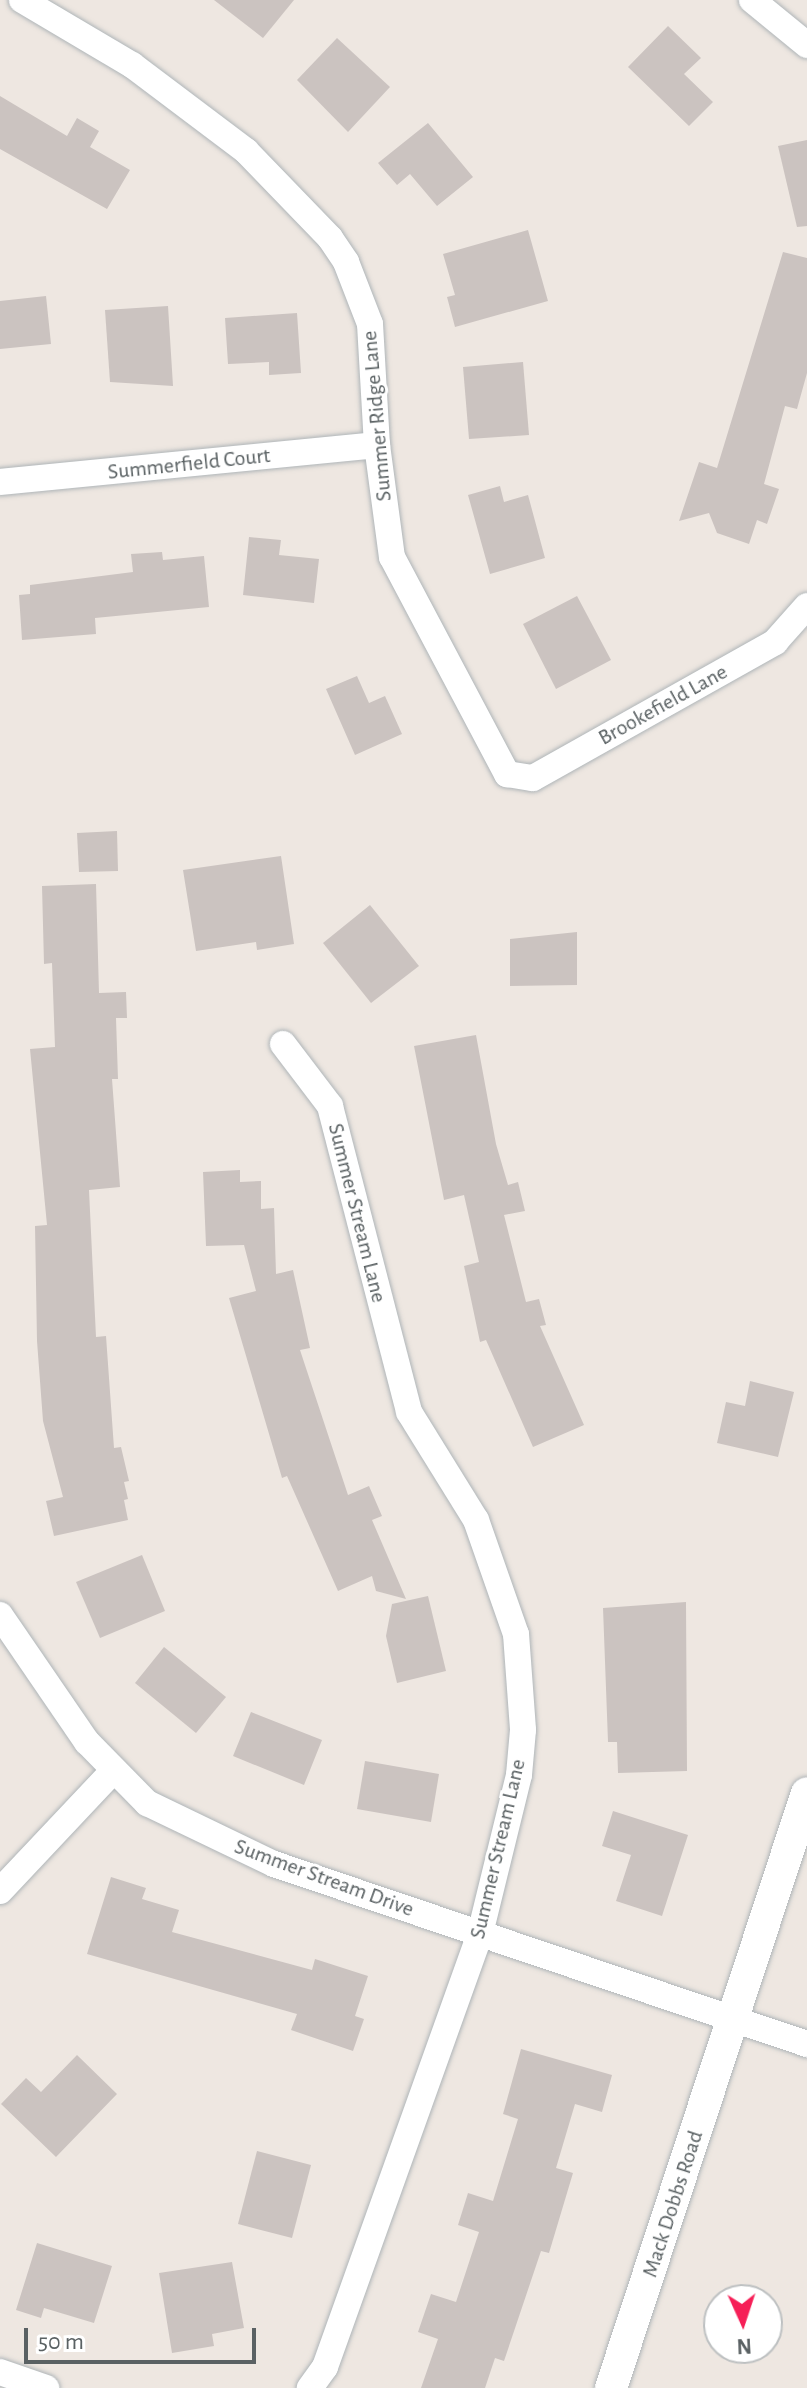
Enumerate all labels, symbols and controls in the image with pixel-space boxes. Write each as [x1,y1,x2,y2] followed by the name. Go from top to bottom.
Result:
[356,330,398,502] street label: Summer Ridge Lane
[106,442,272,486] street label: Summerfield Court
[594,659,732,751] street label: Brookefield Lane
[322,1121,392,1305] street label: Summer Stream Lane
[464,1757,532,1941] street label: Summer Stream Lane
[231,1833,417,1923] street label: Summer Stream Drive
[637,2127,709,2281] street label: Mack Dobbs Road
[703,2284,783,2364] north arrow
[28,2312,260,2362] scale bar
[38,2330,84,2354] text: 50 m
[736,2335,752,2357] text: N

